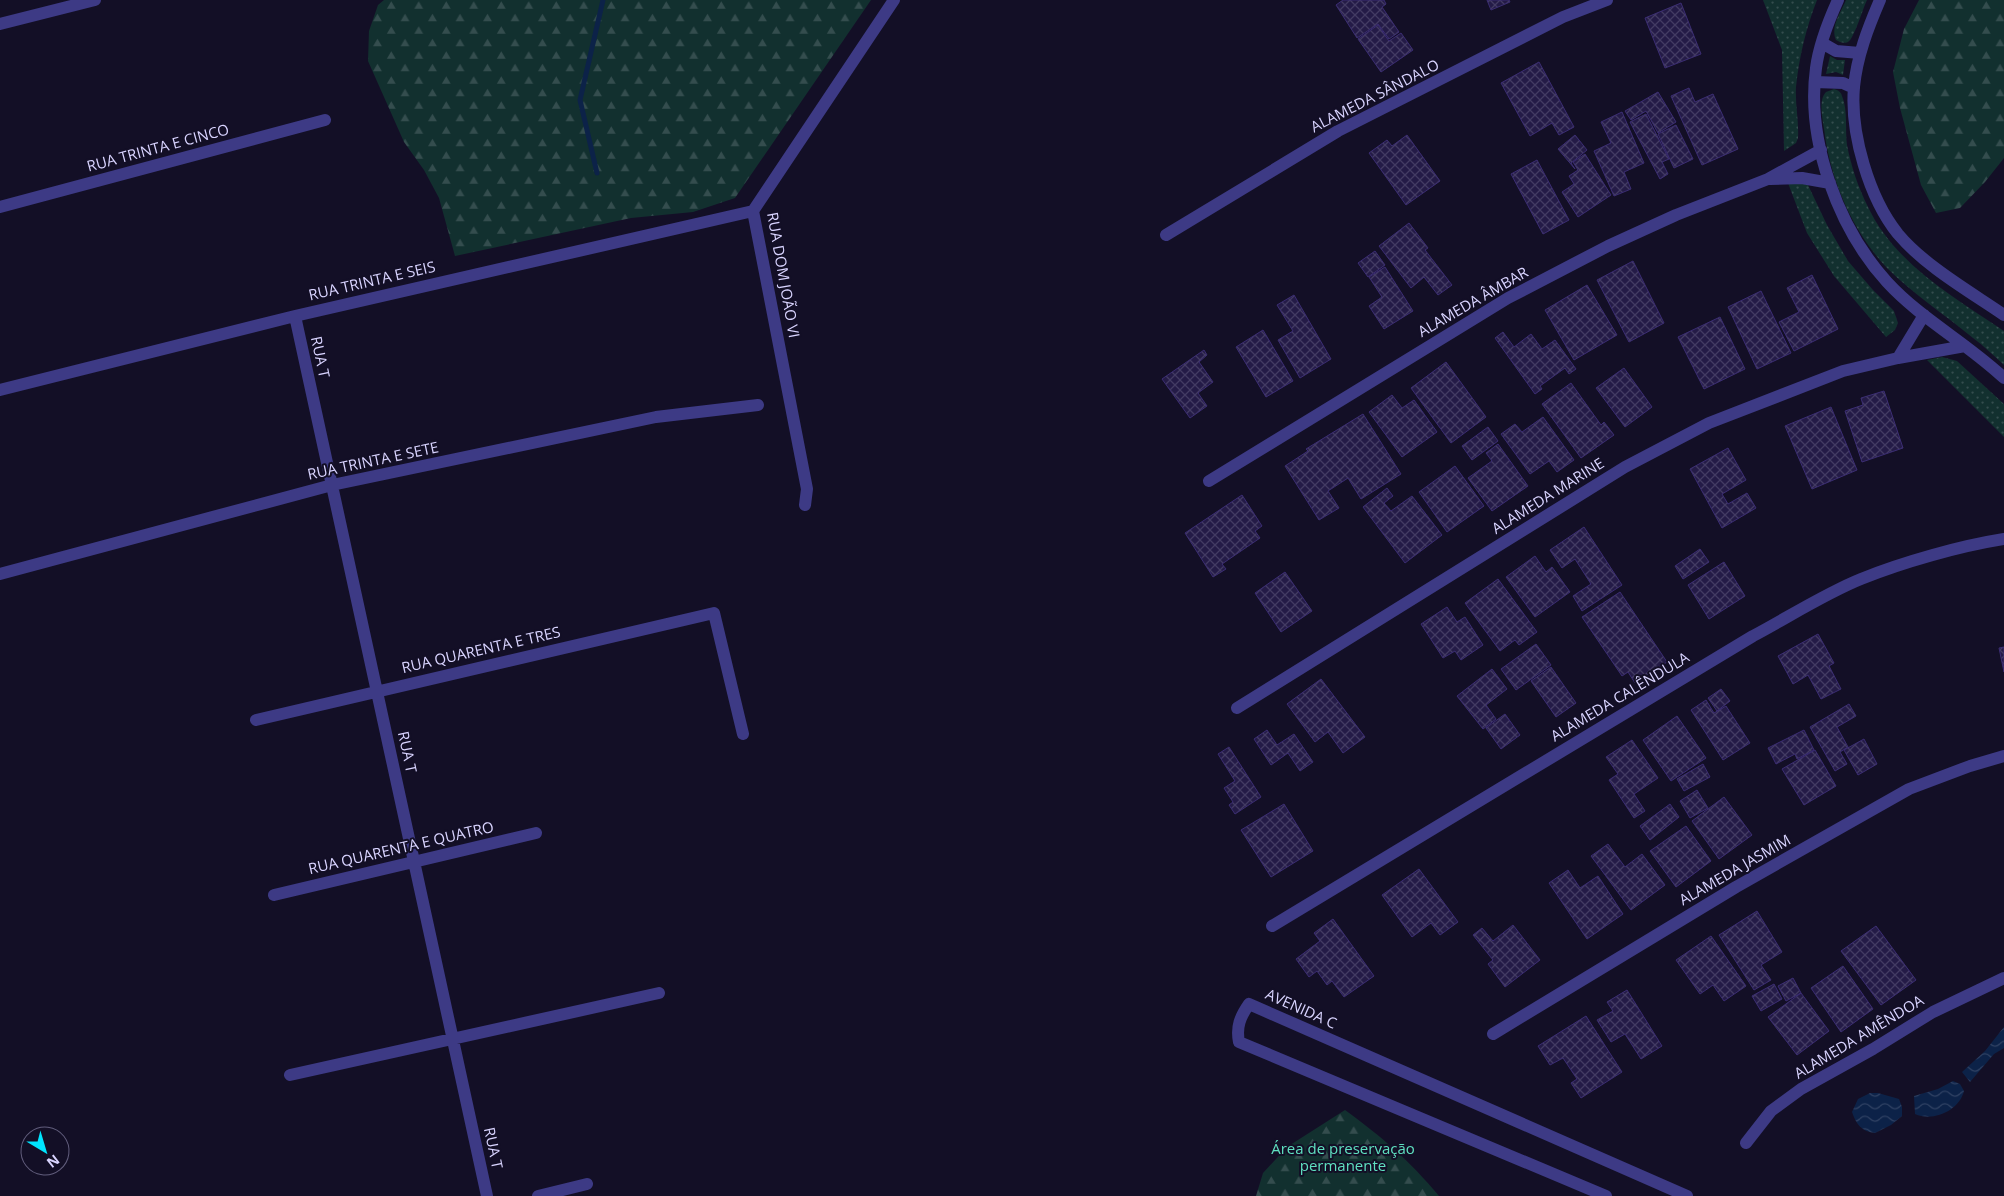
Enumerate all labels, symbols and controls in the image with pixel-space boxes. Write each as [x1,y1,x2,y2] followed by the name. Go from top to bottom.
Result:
[1307,54,1442,136] street label: ALAMEDA SÂNDALO
[84,118,231,176] street label: RUA TRINTA E CINCO
[763,210,805,339] street label: RUA DOM JOÃO VI
[306,256,437,304] street label: RUA TRINTA E SEIS
[1414,261,1532,341] street label: ALAMEDA ÂMBAR
[307,334,335,380] street label: RUA T
[305,436,440,484] street label: RUA TRINTA E SETE
[1487,453,1607,538] street label: ALAMEDA MARINE
[399,621,562,677] street label: RUA QUARENTA E TRES
[1546,647,1693,746] street label: ALAMEDA CALÊNDULA
[394,729,422,775] street label: RUA T
[306,816,495,878] street label: RUA QUARENTA E QUATRO
[1675,829,1794,909] street label: ALAMEDA JASMIM
[1263,984,1340,1033] street label: AVENIDA C
[1790,989,1927,1083] street label: ALAMEDA AMÊNDOA
[480,1125,508,1171] street label: RUA T
[20,1126,70,1176] north arrow
[1271,1138,1415,1175] park label: Área de preservação permanente
[43,1151,64,1173] text: N

